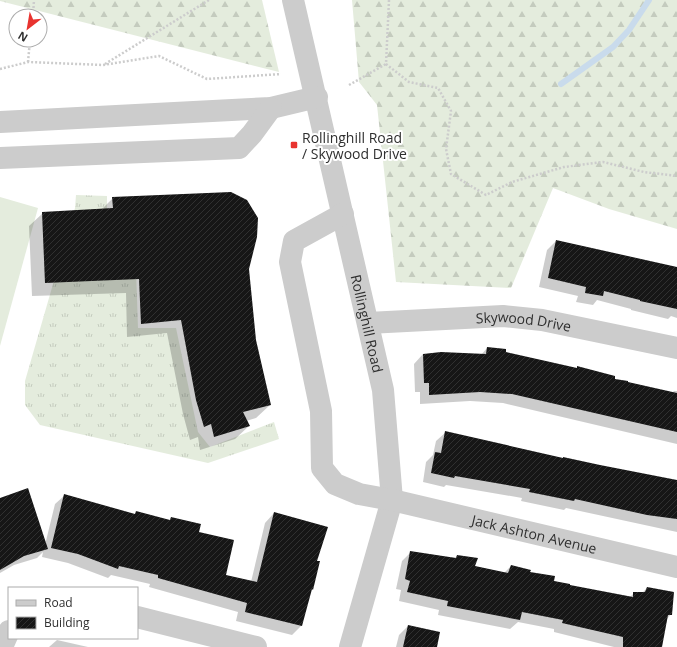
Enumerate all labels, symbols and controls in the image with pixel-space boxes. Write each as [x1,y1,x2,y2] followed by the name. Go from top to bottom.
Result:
[8,8,48,48] north arrow
[15,28,30,46] text: N
[302,128,407,163] place label: Rollinghill Road / Skywood Drive
[289,140,299,150] marker: Rollinghill Road / Skywood Drive
[347,273,388,374] street label: Rollinghill Road
[475,306,573,335] street label: Skywood Drive
[468,509,599,557] street label: Jack Ashton Avenue
[8,587,138,639] legend
[44,594,73,611] text: Road
[44,614,90,631] text: Building

